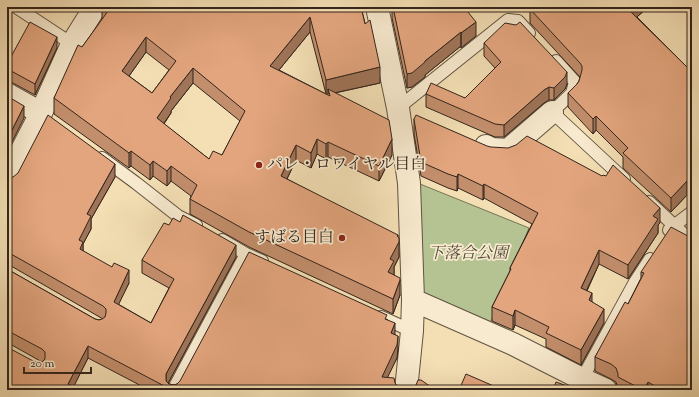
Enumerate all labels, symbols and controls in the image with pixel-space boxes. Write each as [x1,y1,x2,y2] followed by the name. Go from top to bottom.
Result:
[267,154,426,177] place label: パレ・ロワイヤル目白
[254,160,264,170] marker: パレ・ロワイヤル目白
[254,227,334,250] place label: すばる目白
[337,233,347,243] marker: すばる目白
[428,243,511,266] park label: 下落合公園
[24,349,91,375] scale bar
[30,355,55,373] text: 20 m

